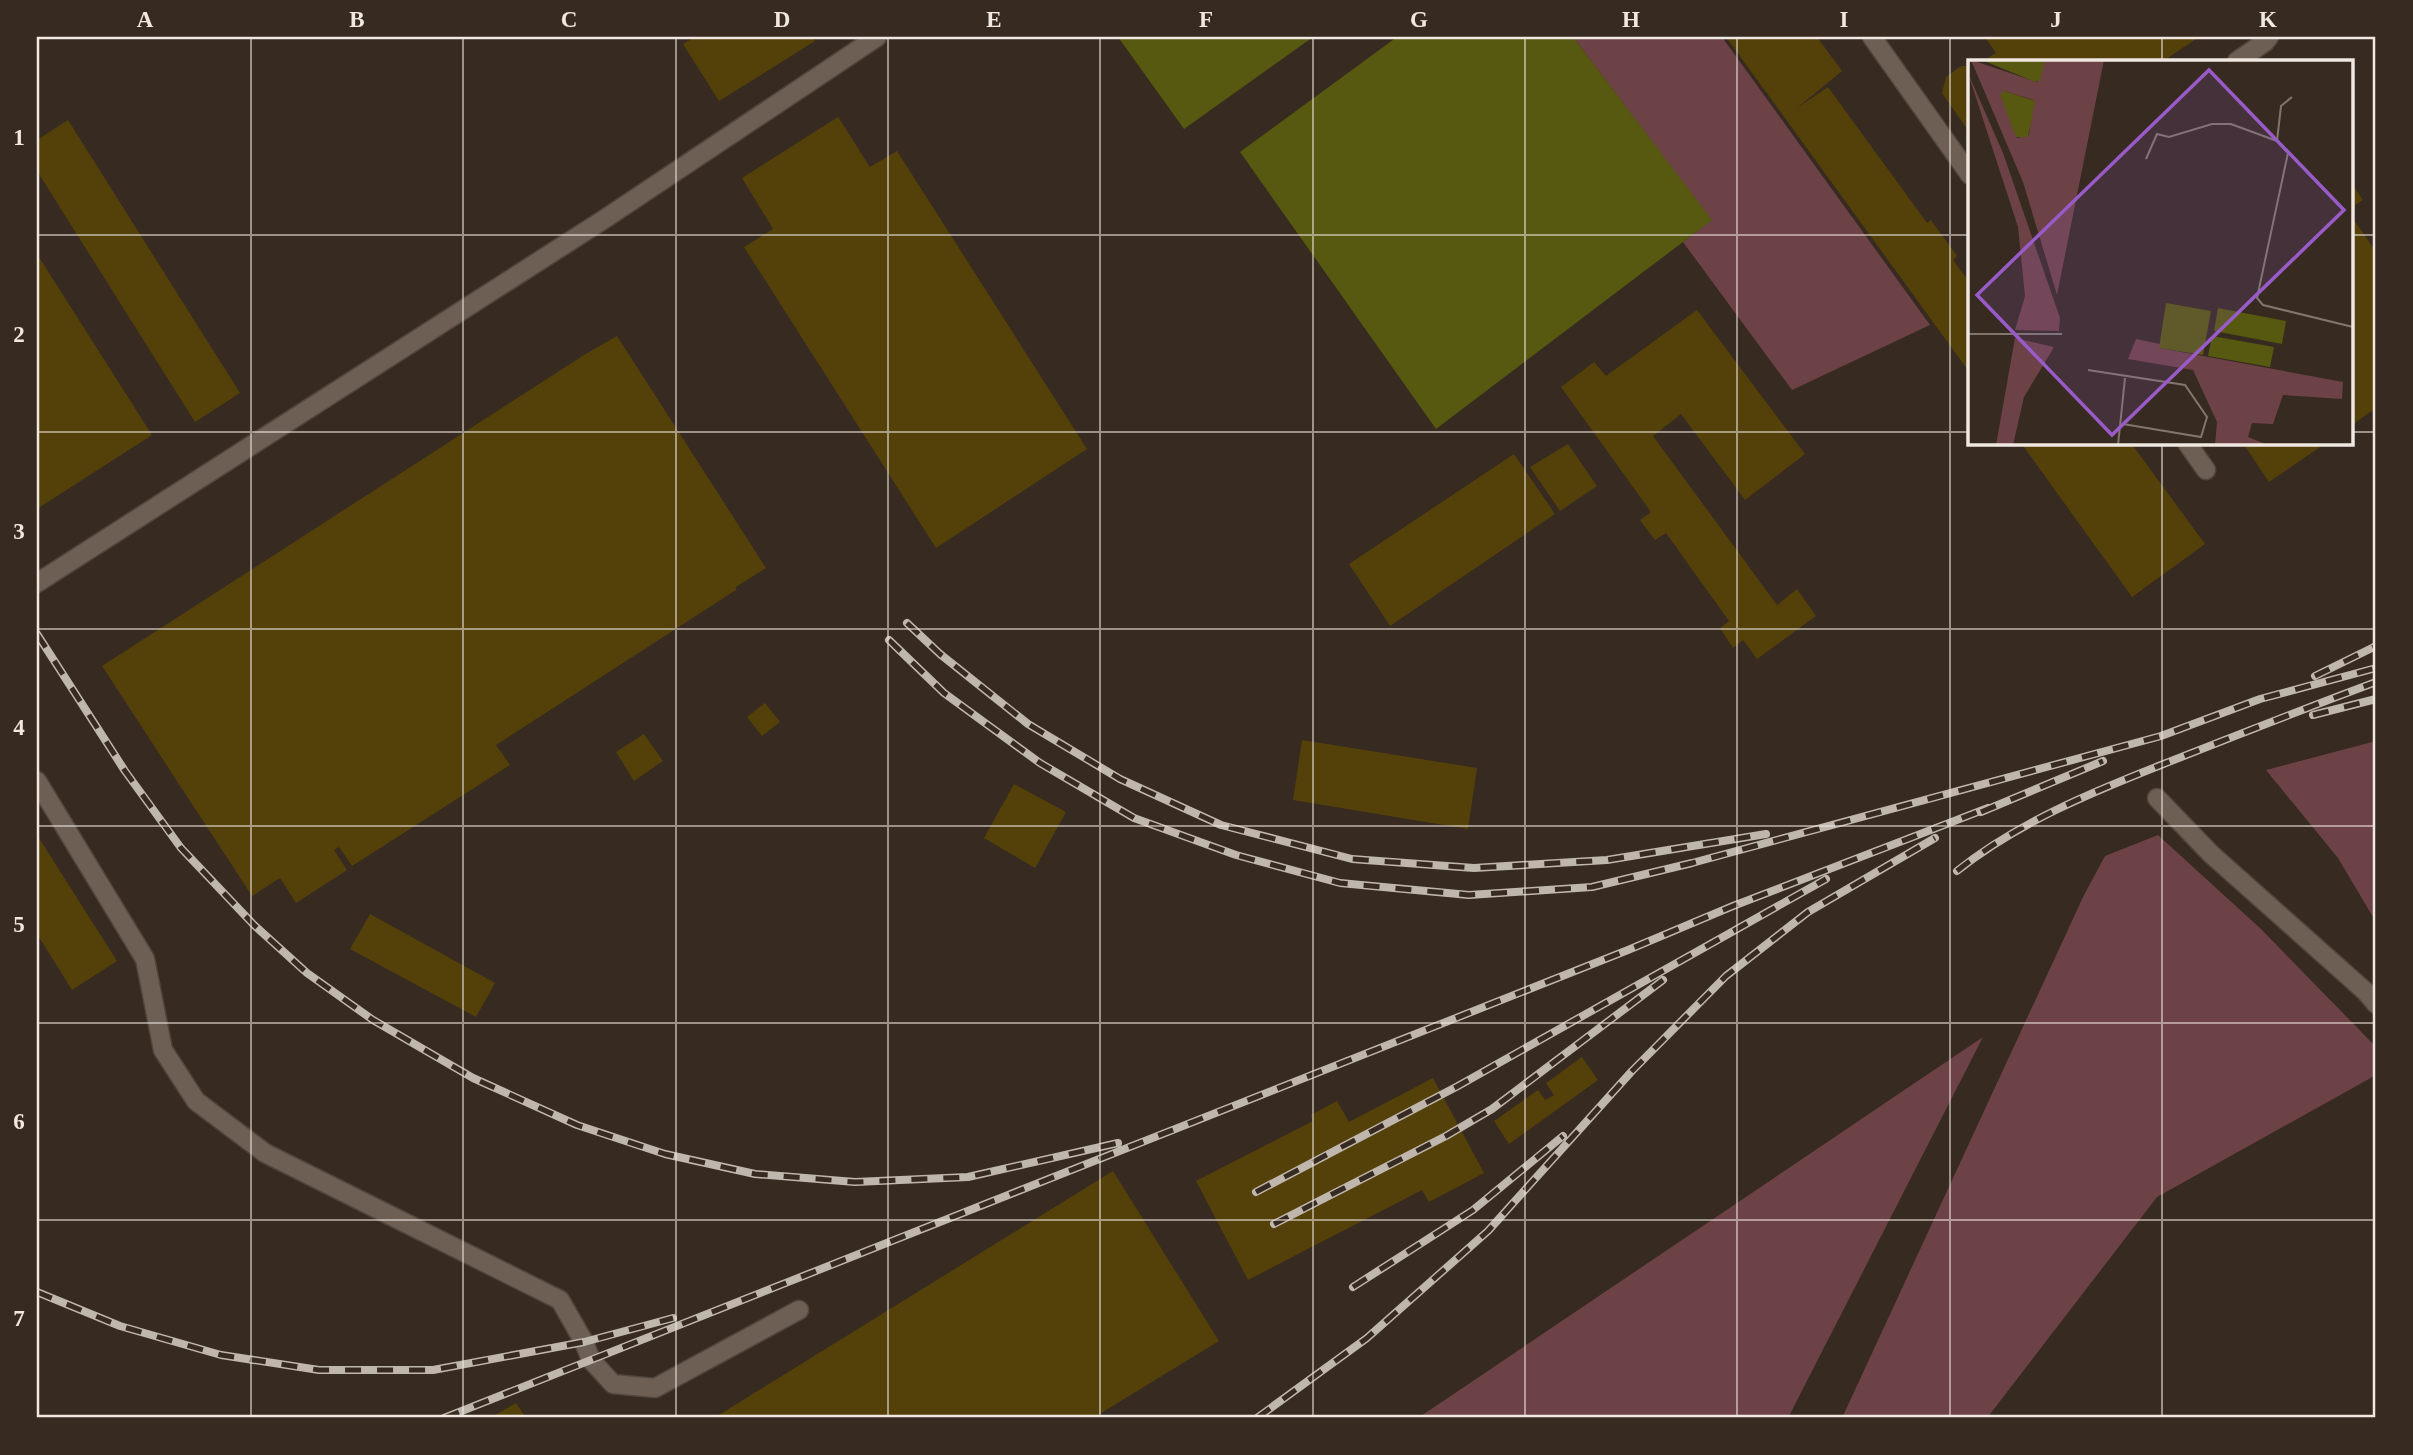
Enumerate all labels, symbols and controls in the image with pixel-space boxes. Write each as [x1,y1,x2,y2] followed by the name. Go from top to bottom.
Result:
[137,7,154,32] text: A
[349,7,365,32] text: B
[561,7,577,32] text: C
[774,7,790,32] text: D
[986,7,1002,32] text: E
[1199,7,1213,32] text: F
[1410,7,1428,32] text: G
[1622,7,1640,32] text: H
[1840,7,1849,32] text: I
[2050,7,2062,32] text: J
[2259,7,2277,32] text: K
[1968,60,2354,444] inset map
[13,125,25,150] text: 1
[13,322,25,347] text: 2
[13,519,25,544] text: 3
[13,715,25,740] text: 4
[13,912,25,937] text: 5
[13,1109,25,1134] text: 6
[13,1306,25,1331] text: 7

